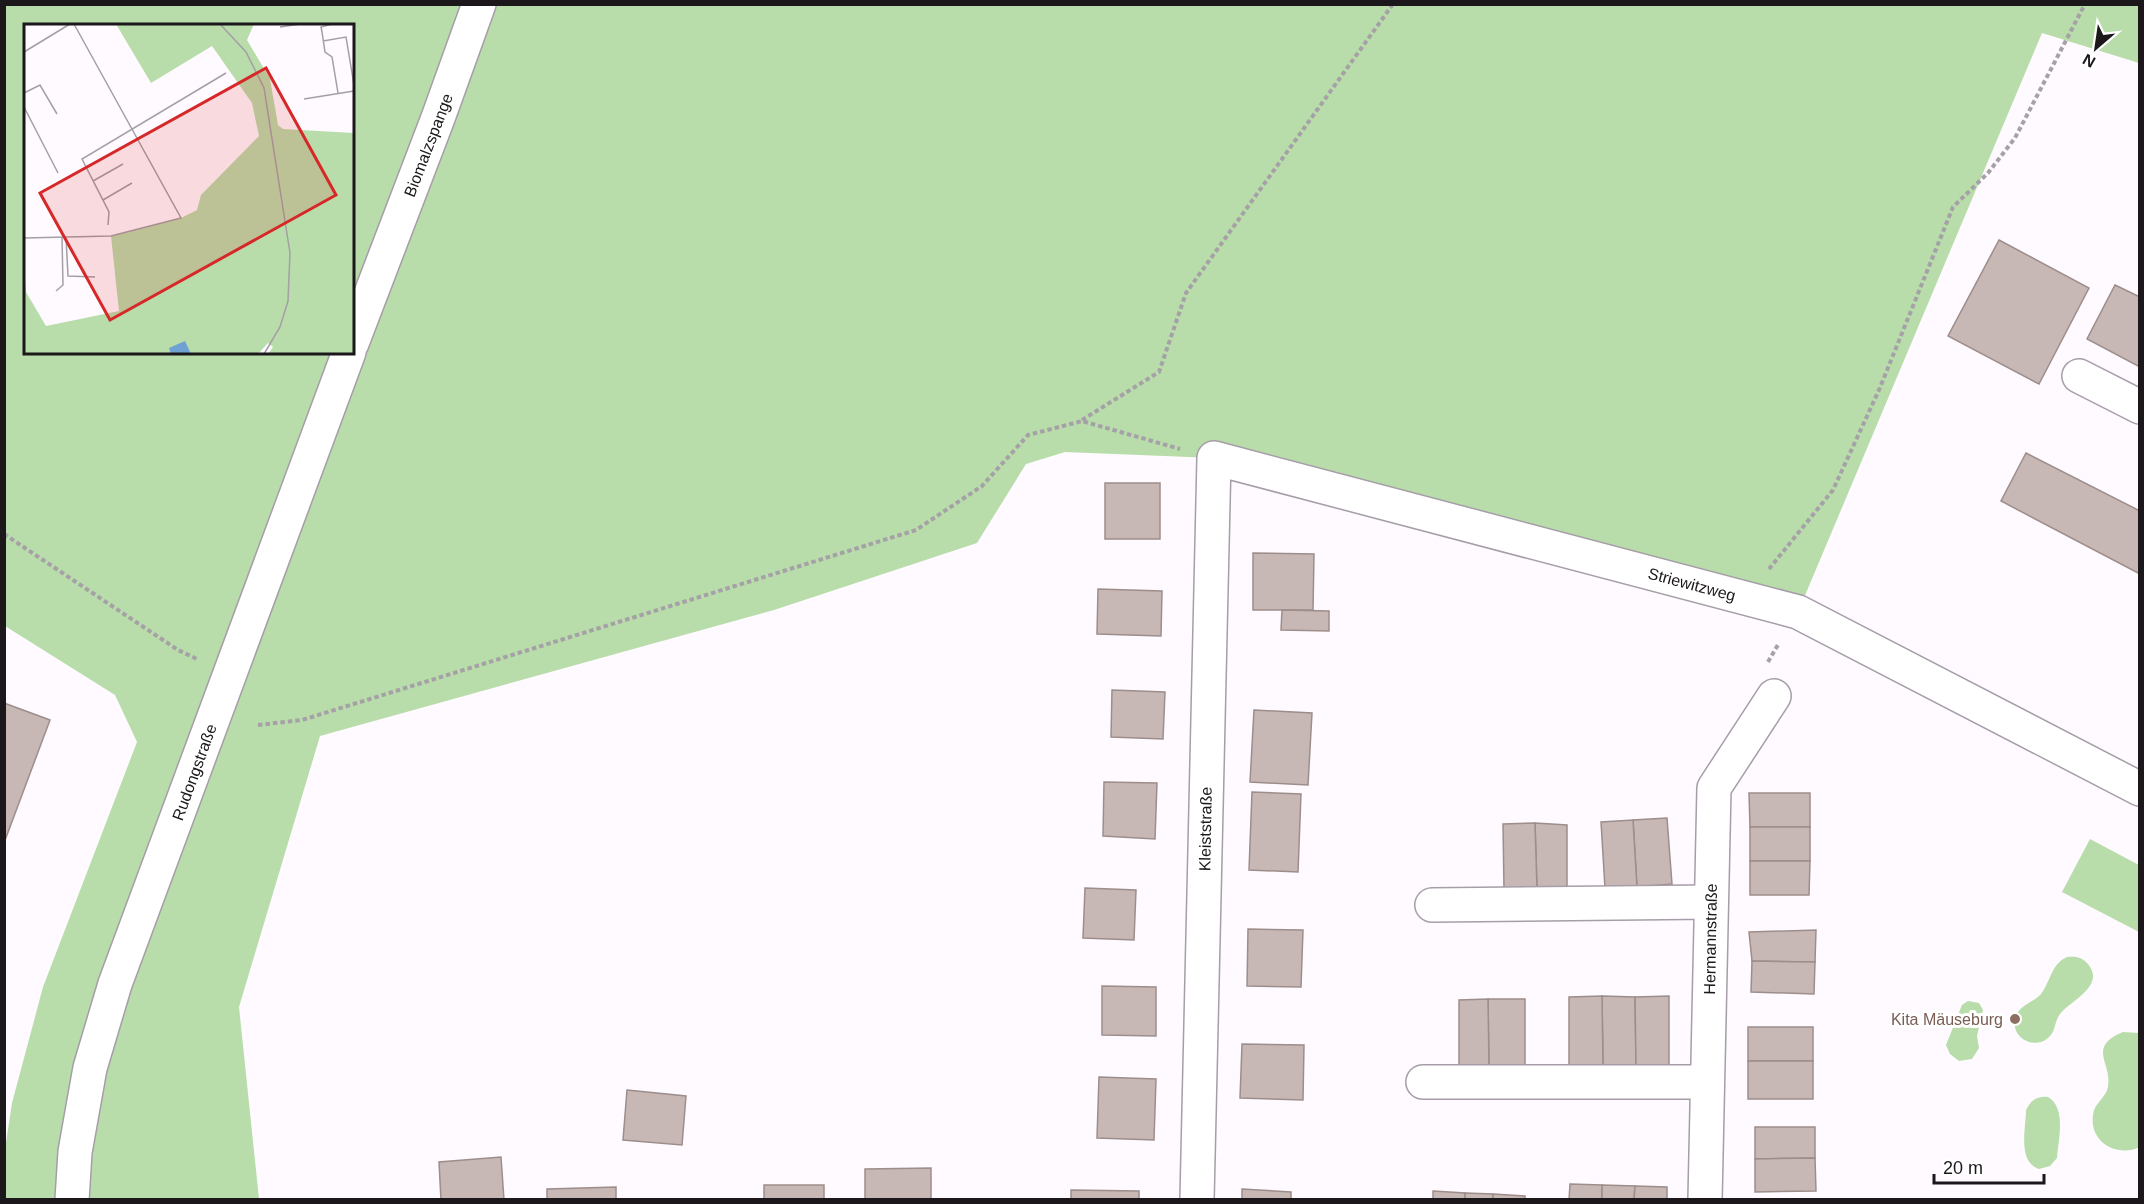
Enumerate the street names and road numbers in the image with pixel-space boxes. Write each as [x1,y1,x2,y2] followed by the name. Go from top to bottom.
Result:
[401,91,456,199] street label: Biomalzspange
[1646,565,1737,604] street label: Striewitzweg
[169,722,220,823] street label: Rudongstraße
[1196,787,1215,871] street label: Kleiststraße
[1701,883,1720,995] street label: Hermannstraße

